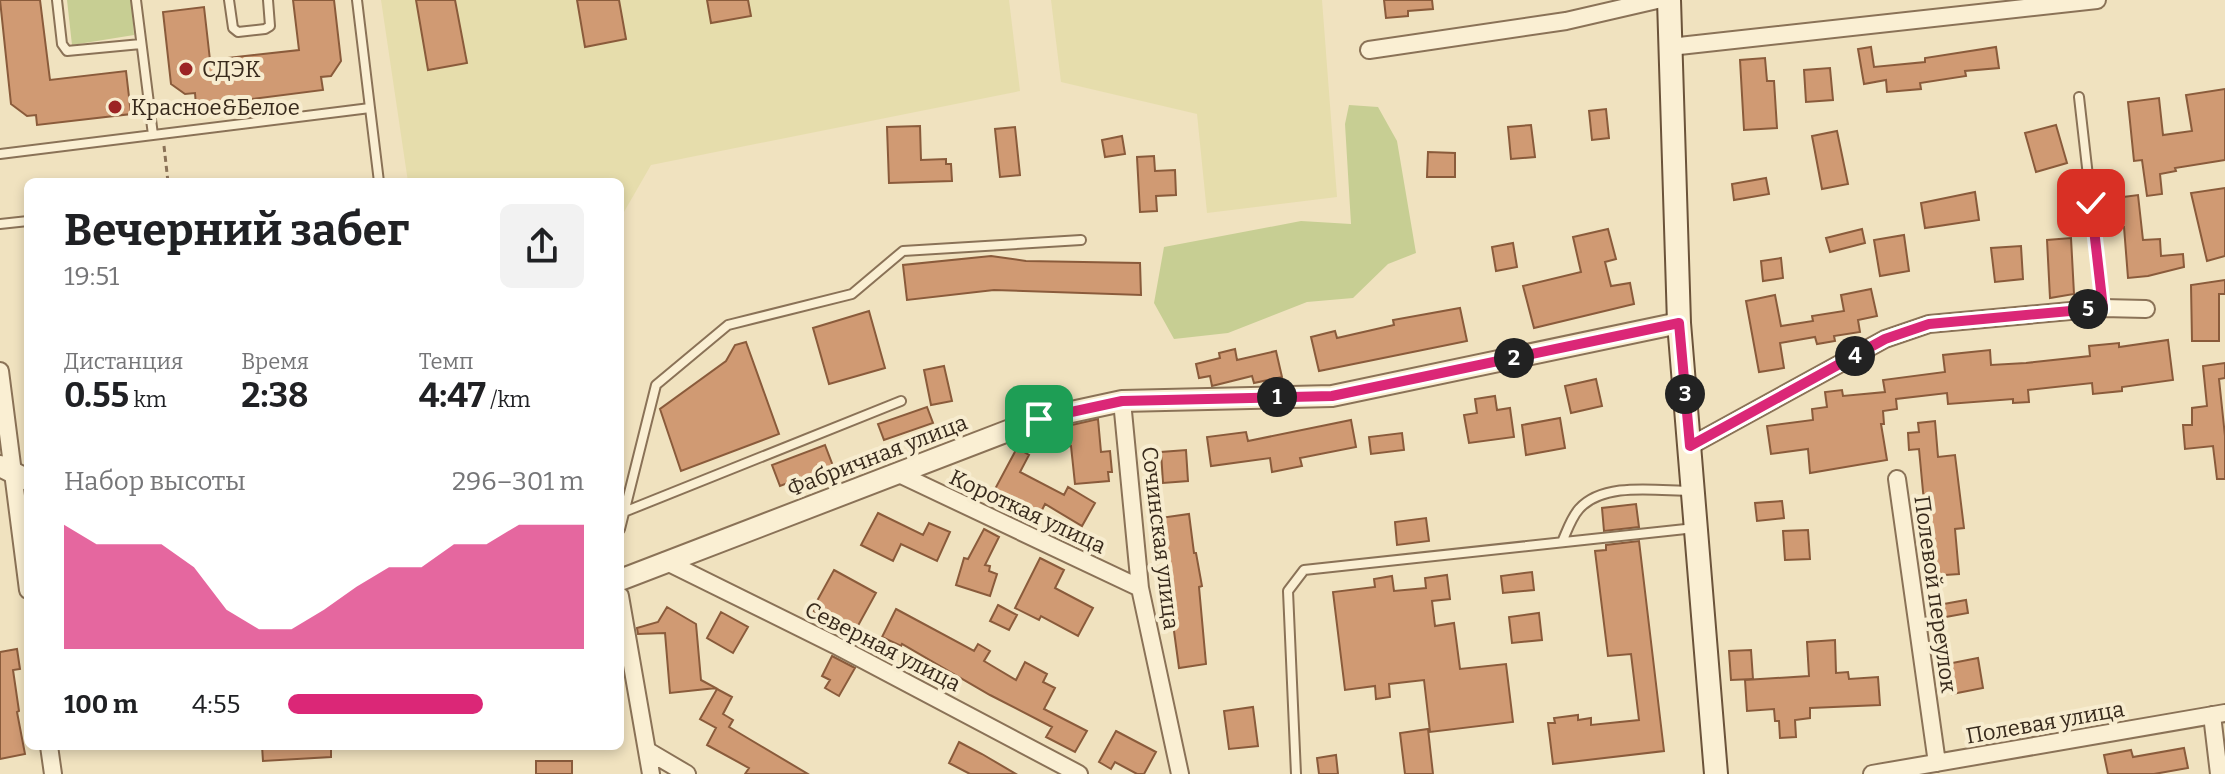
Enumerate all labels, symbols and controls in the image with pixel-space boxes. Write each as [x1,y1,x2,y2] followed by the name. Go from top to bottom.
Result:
[202,56,261,83] place label: СДЭК
[177,60,195,78] marker: СДЭК
[131,94,300,121] place label: Красное&Белое
[106,98,124,116] marker: Красное&Белое
[2057,169,2125,237] pin
[2069,181,2113,225] icon: check
[64,204,409,257] text: Вечерний забег
[500,204,584,288] button: share
[64,261,119,292] text: 19:51
[2068,289,2108,329] pin: 5
[2082,295,2094,322] text: 5
[1835,336,1875,376] pin: 4
[1494,338,1534,378] pin: 2
[1848,342,1862,369] text: 4
[1508,344,1520,371] text: 2
[64,348,183,375] text: Дистанция
[241,348,309,375] text: Время
[419,348,474,375] text: Темп
[1665,374,1705,414] pin: 3
[64,375,129,416] text: 0.55
[241,375,308,416] text: 2:38
[419,375,486,416] text: 4:47
[1257,377,1297,417] pin: 1
[1679,380,1691,407] text: 3
[1272,383,1282,410] text: 1
[1005,385,1073,453] pin
[129,386,167,413] text: km
[486,386,531,413] text: /km
[1017,397,1061,441] icon: arrive
[783,409,971,502] street label: Фабричная улица
[1136,445,1185,631] street label: Сочинская улица
[945,463,1110,559] street label: Короткая улица
[64,466,246,497] text: Набор высоты
[452,466,584,497] text: 296–301 m
[1908,494,1963,694] street label: Полевой переулок
[800,596,965,697] street label: Северная улица
[64,689,138,720] text: 100 m
[192,689,240,720] text: 4:55
[1964,695,2126,750] street label: Полевая улица

